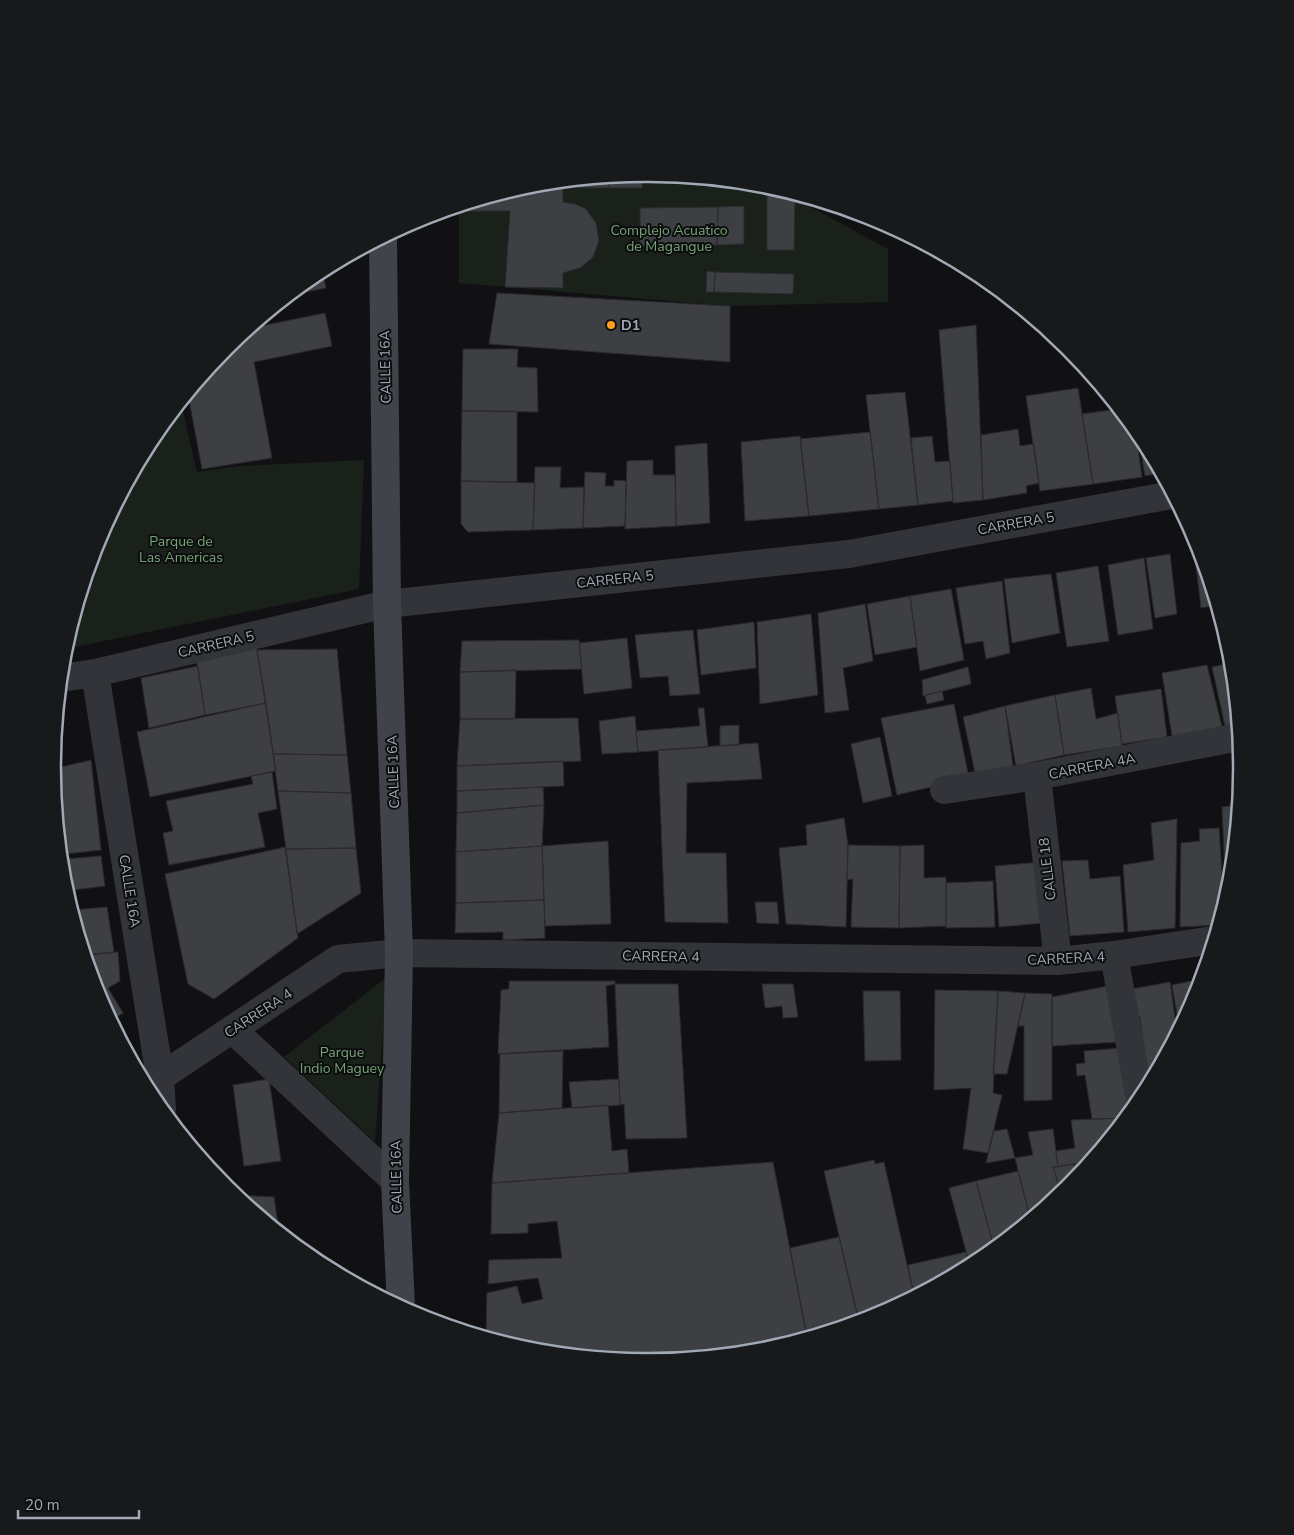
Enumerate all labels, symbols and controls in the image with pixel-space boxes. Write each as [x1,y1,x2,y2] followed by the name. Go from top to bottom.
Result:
[610,221,728,256] park label: Complejo Acuatico de Magangue
[621,316,640,335] place label: D1
[605,319,617,331] marker: D1
[375,330,396,404] street label: CALLE 16A
[976,507,1056,540] street label: CARRERA 5
[139,532,223,567] park label: Parque de Las Americas
[575,566,655,593] street label: CARRERA 5
[176,626,256,662] street label: CARRERA 5
[383,735,404,809] street label: CALLE 16A
[1047,749,1137,784] street label: CARRERA 4A
[1034,836,1061,901] street label: CALLE 18
[114,853,145,929] street label: CALLE 16A
[622,946,700,967] street label: CARRERA 4
[1027,947,1105,970] street label: CARRERA 4
[221,984,296,1043] street label: CARRERA 4
[300,1043,385,1078] park label: Parque Indio Maguey
[386,1140,407,1214] street label: CALLE 16A
[18,1488,139,1520] scale bar
[25,1495,60,1515] text: 20 m

